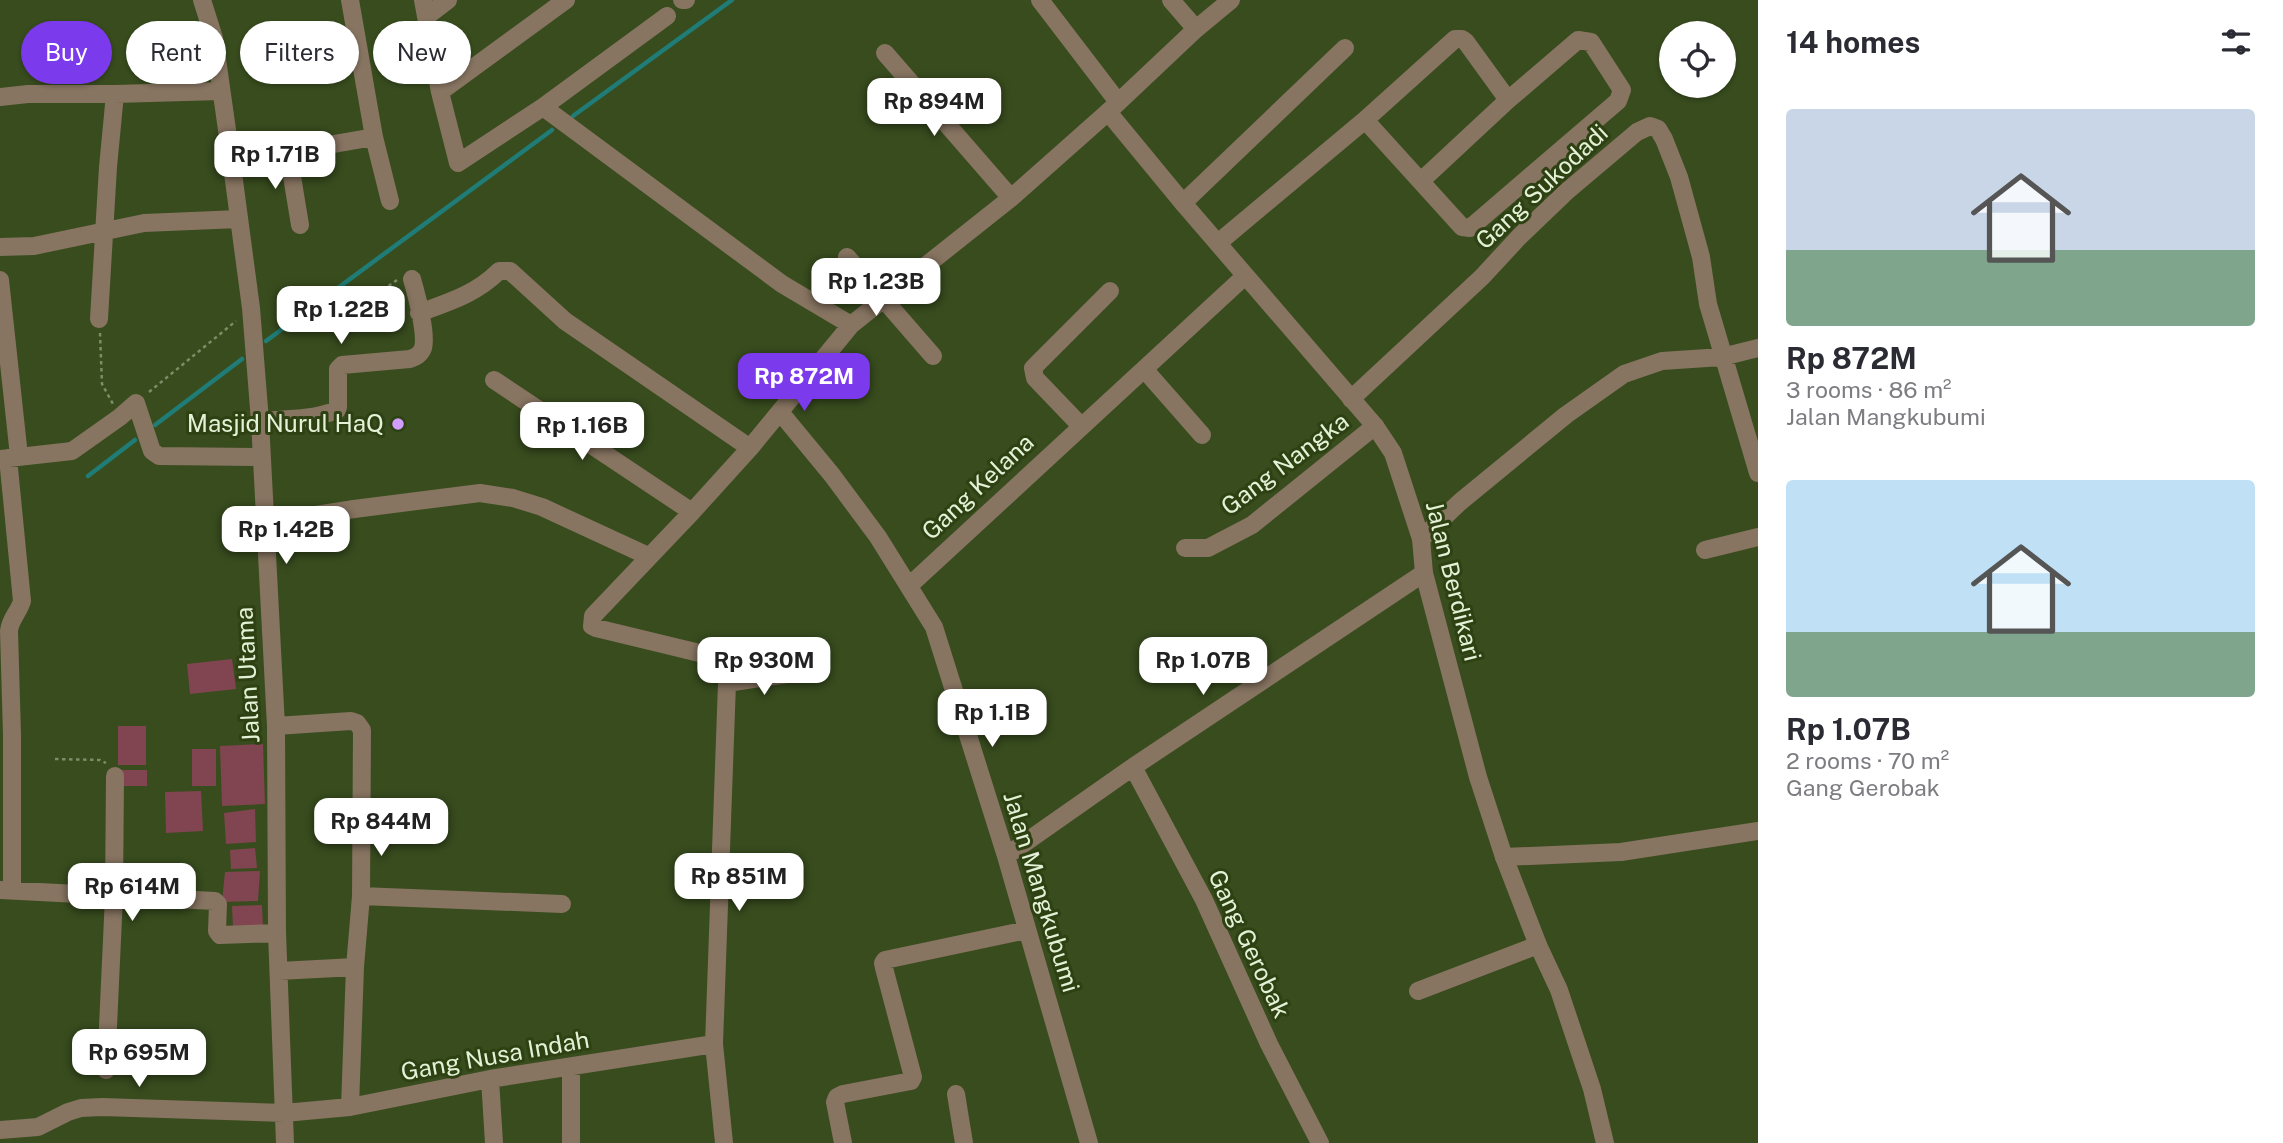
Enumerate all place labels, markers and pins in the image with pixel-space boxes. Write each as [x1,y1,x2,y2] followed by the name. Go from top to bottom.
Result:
[869,78,999,138] pin: Rp 894M
[203,132,347,191] pin: Rp 1.71B
[804,258,948,318] pin: Rp 1.23B
[269,286,413,346] pin: Rp 1.22B
[739,354,869,413] pin: Rp 872M
[510,402,654,462] pin: Rp 1.16B
[187,409,384,437] place label: Masjid Nurul HaQ
[390,416,406,432] marker: Masjid Nurul HaQ
[214,506,358,566] pin: Rp 1.42B
[699,638,829,697] pin: Rp 930M
[1131,638,1275,697] pin: Rp 1.07B
[927,690,1057,749] pin: Rp 1.1B
[316,798,446,858] pin: Rp 844M
[674,853,804,913] pin: Rp 851M
[67,864,197,923] pin: Rp 614M
[74,1030,204,1089] pin: Rp 695M

